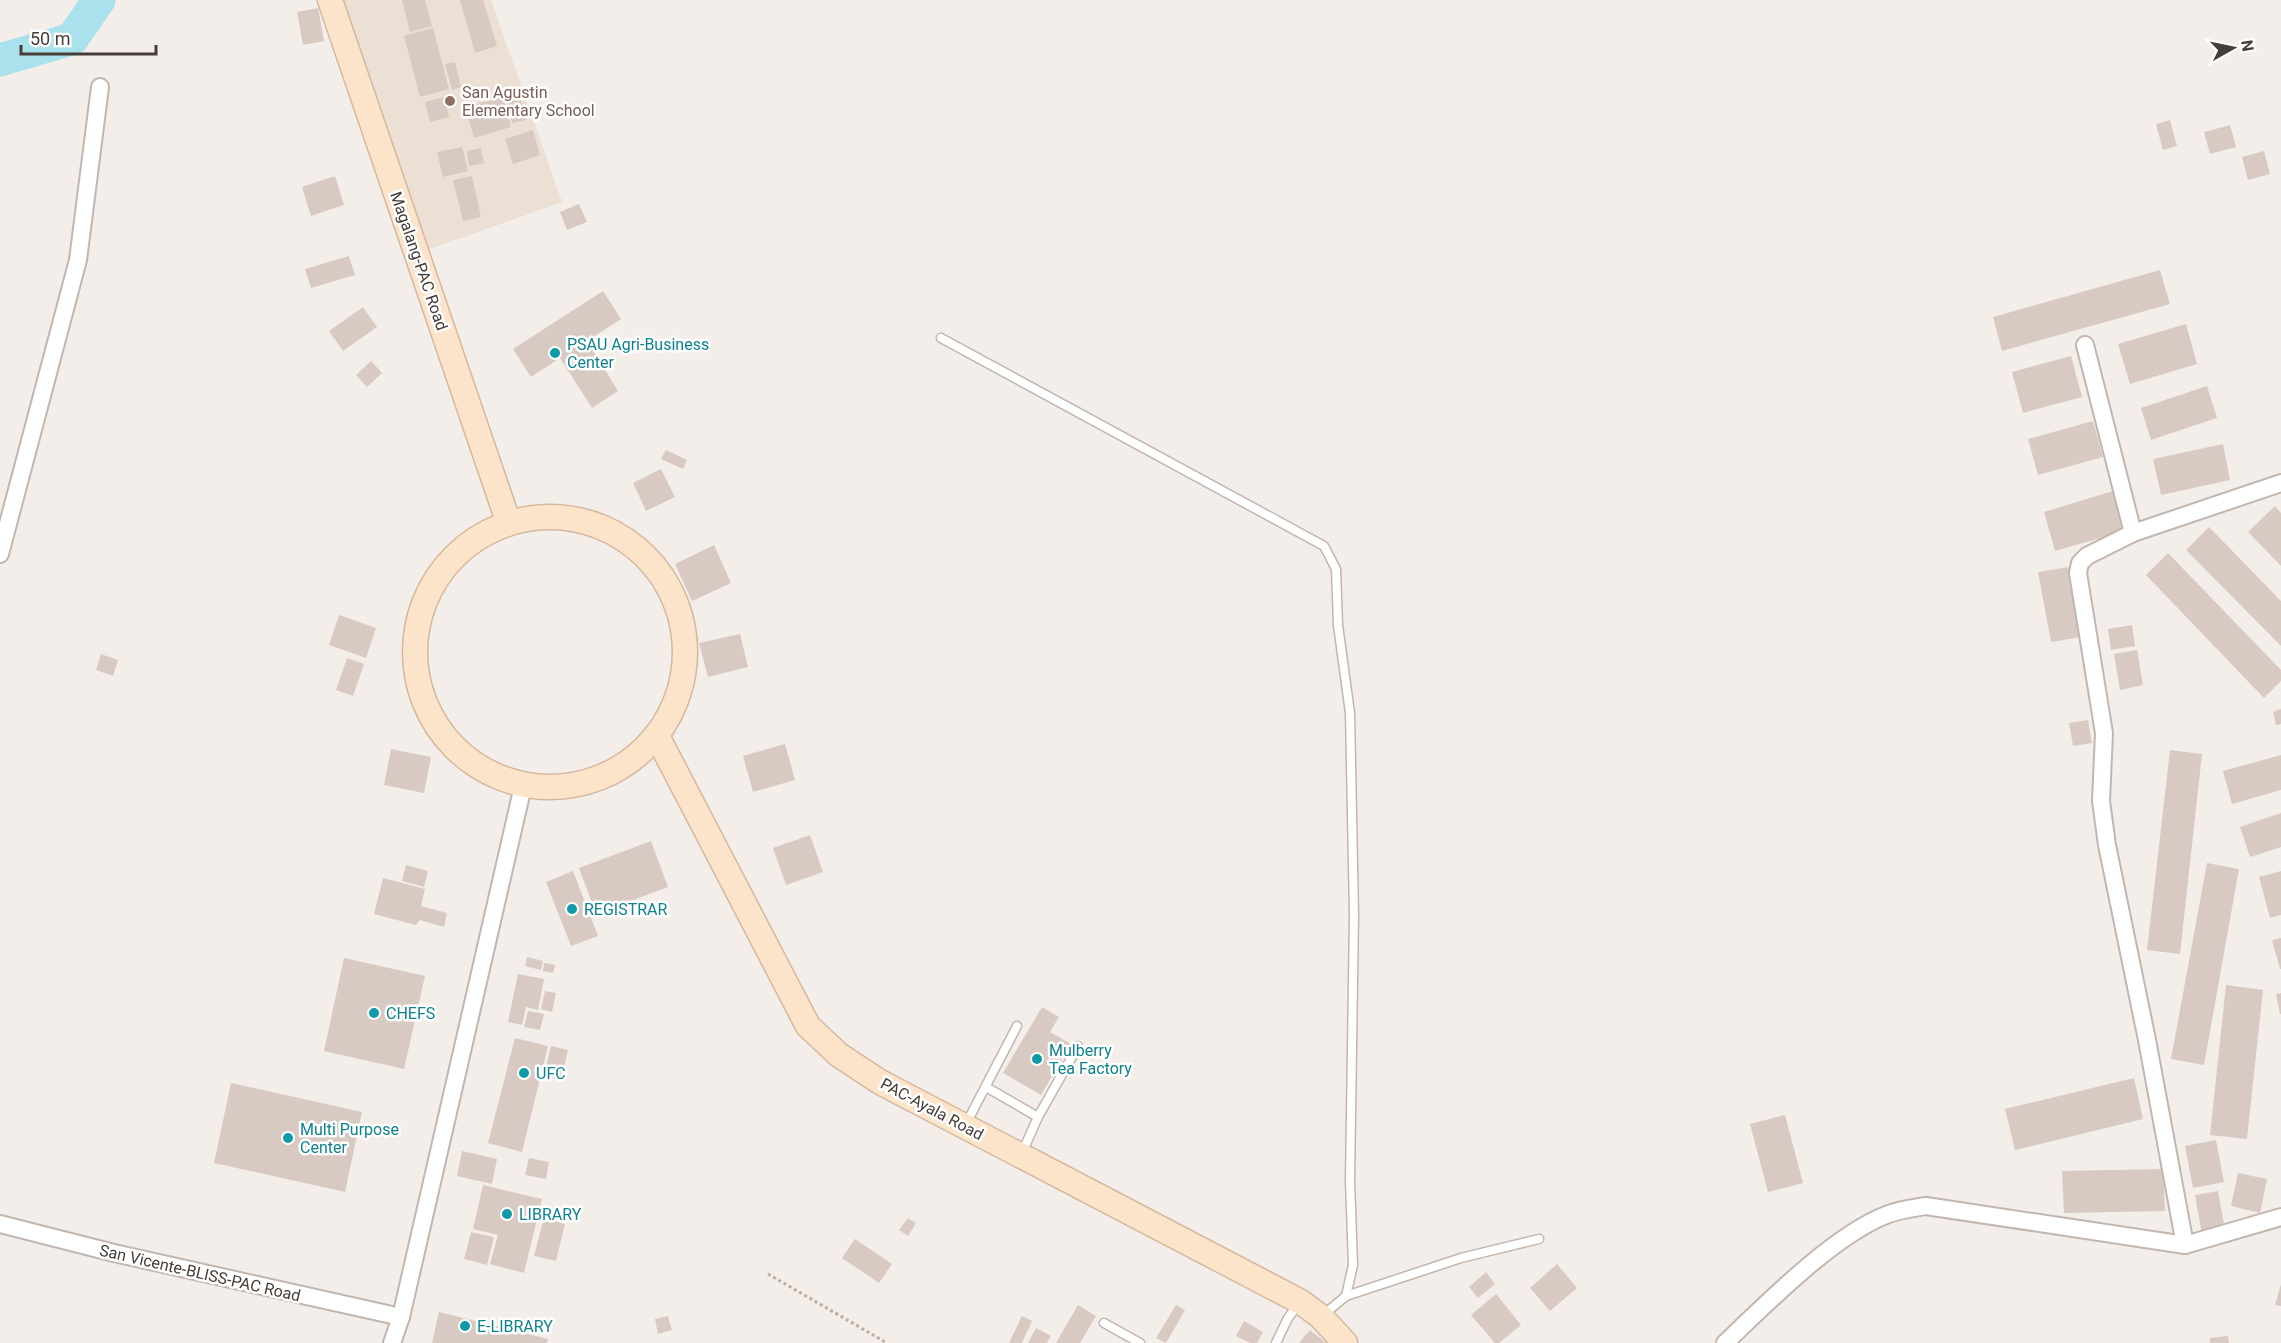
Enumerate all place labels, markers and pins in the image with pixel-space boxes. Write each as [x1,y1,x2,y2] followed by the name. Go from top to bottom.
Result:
[462,83,595,120] place label: San Agustin Elementary School
[443,94,457,108] marker: San Agustin Elementary School
[567,335,709,372] place label: PSAU Agri-Business Center
[548,346,562,360] marker: PSAU Agri-Business Center
[584,900,668,919] place label: REGISTRAR
[565,902,579,916] marker: REGISTRAR
[386,1004,435,1023] place label: CHEFS
[367,1006,381,1020] marker: CHEFS
[1049,1041,1132,1078] place label: Mulberry Tea Factory
[1030,1052,1044,1066] marker: Mulberry Tea Factory
[536,1064,566,1083] place label: UFC
[517,1066,531,1080] marker: UFC
[300,1120,399,1157] place label: Multi Purpose Center
[281,1131,295,1145] marker: Multi Purpose Center
[519,1205,582,1224] place label: LIBRARY
[500,1207,514,1221] marker: LIBRARY
[477,1317,553,1336] place label: E-LIBRARY
[458,1319,472,1333] marker: E-LIBRARY

